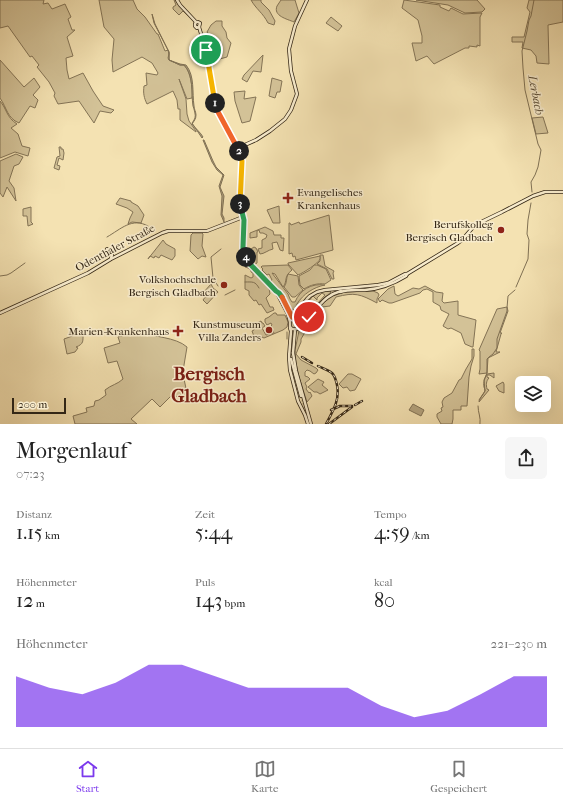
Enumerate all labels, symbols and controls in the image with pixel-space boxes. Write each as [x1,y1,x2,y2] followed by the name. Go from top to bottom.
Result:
[189,33,223,67] pin
[195,39,217,61] icon: arrive
[525,73,547,116] water label: Lerbach
[205,93,225,113] pin: 1
[213,96,217,109] text: 1
[229,141,249,161] pin: 2
[236,144,242,157] text: 2
[297,186,362,212] place label: Evangelisches Krankenhaus
[282,192,294,204] marker: Evangelisches Krankenhaus
[230,194,250,214] pin: 3
[238,197,242,210] text: 3
[405,218,494,244] place label: Berufskolleg Bergisch Gladbach
[73,221,157,274] street label: Odenthaler Straße
[496,225,506,235] marker: Berufskolleg Bergisch Gladbach
[236,247,256,267] pin: 4
[243,250,249,263] text: 4
[128,273,217,299] place label: Volkshochschule Bergisch Gladbach
[219,280,229,290] marker: Volkshochschule Bergisch Gladbach
[292,300,326,334] pin
[298,306,320,328] icon: check
[193,318,262,344] place label: Kunstmuseum Villa Zanders
[68,325,169,338] place label: Marien-Krankenhaus
[172,325,184,337] marker: Marien-Krankenhaus
[264,325,274,335] marker: Kunstmuseum Villa Zanders
[171,363,247,407] district label: Bergisch Gladbach
[515,376,551,412] map controls
[515,376,551,412] button: layers
[12,396,66,415] scale bar
[18,398,47,411] text: 200 m
[505,437,547,479] button: share
[16,438,127,464] text: Morgenlauf
[16,466,45,481] text: 07:23
[16,508,52,521] text: Distanz
[195,508,215,521] text: Zeit
[374,508,407,521] text: Tempo
[16,521,43,544] text: 1.15
[195,521,232,544] text: 5:44
[374,521,410,544] text: 4:59
[43,529,60,542] text: km
[410,529,430,542] text: /km
[16,576,77,589] text: Höhenmeter
[195,576,215,589] text: Puls
[374,576,393,589] text: kcal
[16,589,33,612] text: 12
[195,589,222,612] text: 143
[374,589,395,612] text: 80
[33,597,45,610] text: m
[222,597,245,610] text: bpm
[16,636,88,651] text: Höhenmeter
[491,636,547,651] text: 221–230 m
[76,758,99,795] tab: Start
[251,758,278,795] tab: Karte
[430,758,487,795] tab: Gespeichert

